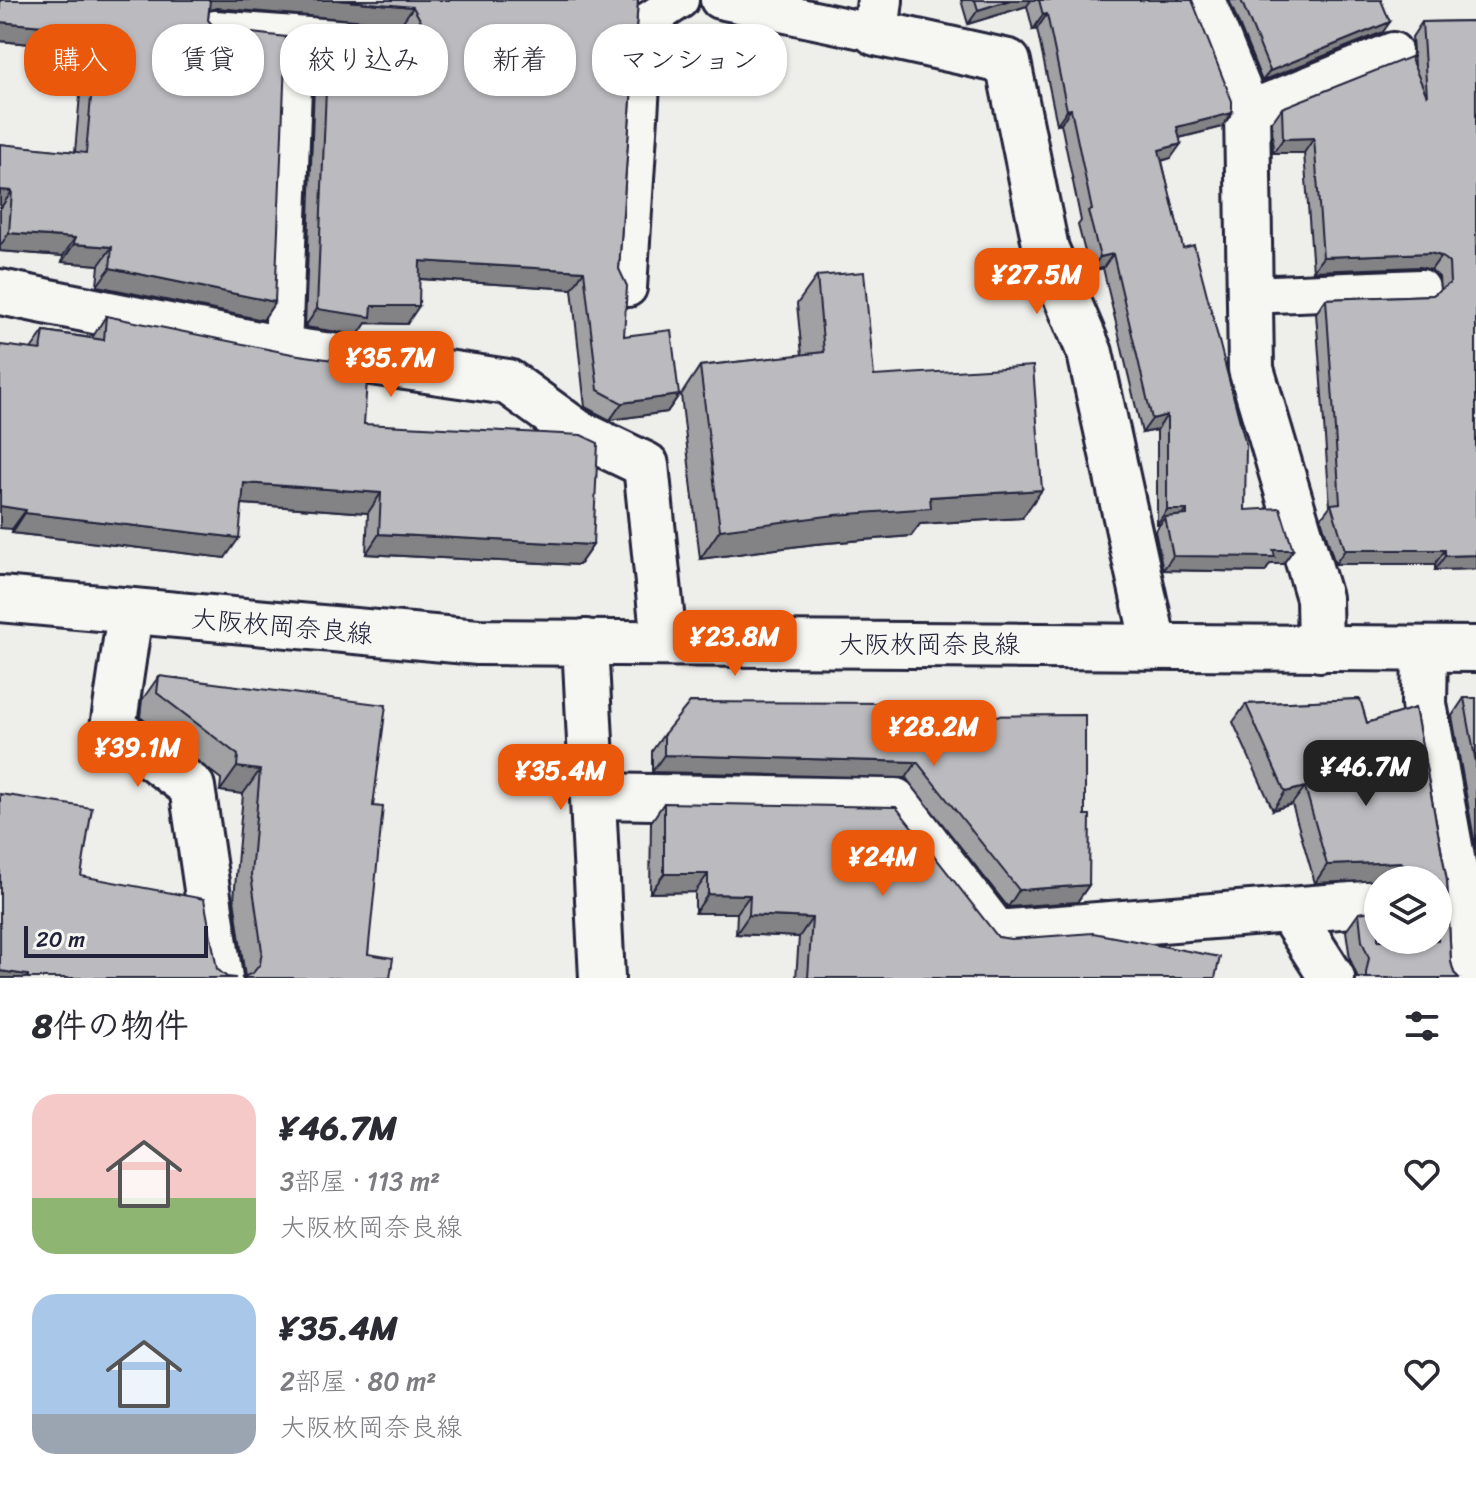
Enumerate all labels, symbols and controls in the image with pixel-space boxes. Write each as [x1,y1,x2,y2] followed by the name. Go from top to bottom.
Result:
[24,24,136,96] chip: 購入
[152,24,264,96] chip: 賃貸
[280,24,448,96] chip: 絞り込み
[464,24,576,96] chip: 新着
[592,24,787,96] chip: マンション
[972,248,1102,316] pin: ¥27.5M
[992,251,1082,297] text: ¥27.5M
[326,331,456,399] pin: ¥35.7M
[347,334,435,380] text: ¥35.7M
[189,595,375,657] street label: 大阪枚岡奈良線
[670,610,800,678] pin: ¥23.8M
[691,613,779,659] text: ¥23.8M
[838,621,1020,667] street label: 大阪枚岡奈良線
[869,700,999,768] pin: ¥28.2M
[889,703,979,749] text: ¥28.2M
[73,721,203,789] pin: ¥39.1M
[96,724,180,770] text: ¥39.1M
[1301,740,1431,808] pin: ¥46.7M
[1321,743,1411,789] text: ¥46.7M
[496,744,626,812] pin: ¥35.4M
[516,747,606,793] text: ¥35.4M
[836,830,930,898] pin: ¥24M
[850,833,916,879] text: ¥24M
[1364,866,1452,954] map controls
[1364,866,1452,954] button: layers
[36,920,85,959] text: 20 m
[24,922,208,958] scale bar
[32,996,189,1056] text: 8件の物件
[1400,1004,1444,1048] icon: filters
[280,1098,397,1158] text: ¥46.7M
[96,1126,192,1222] icon: home
[1400,1152,1444,1196] icon: heart
[280,1158,440,1204] text: 3部屋 · 113 m²
[280,1204,462,1250] text: 大阪枚岡奈良線
[280,1298,398,1358] text: ¥35.4M
[96,1326,192,1422] icon: home
[1400,1352,1444,1396] icon: heart
[280,1358,437,1404] text: 2部屋 · 80 m²
[280,1404,462,1450] text: 大阪枚岡奈良線

